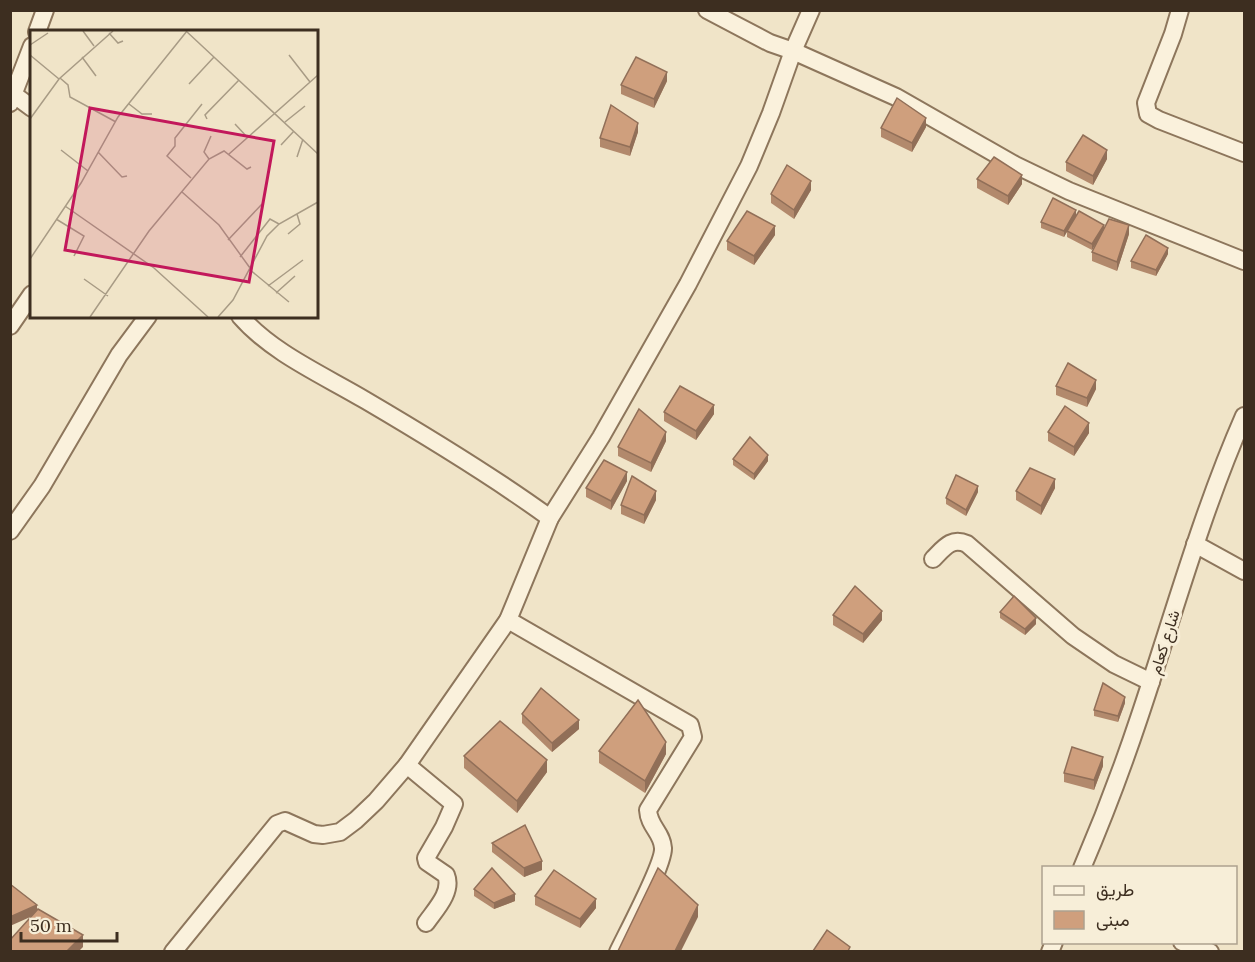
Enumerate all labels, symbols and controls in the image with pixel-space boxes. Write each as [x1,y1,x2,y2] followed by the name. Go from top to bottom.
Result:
[30,30,318,318] inset map
[1144,607,1186,677] street label: شارع كعام
[1042,866,1237,944] legend
[1096,878,1134,901] text: طريق
[21,905,117,943] scale bar
[1096,908,1130,931] text: مبنى
[30,914,72,937] text: 50 m

